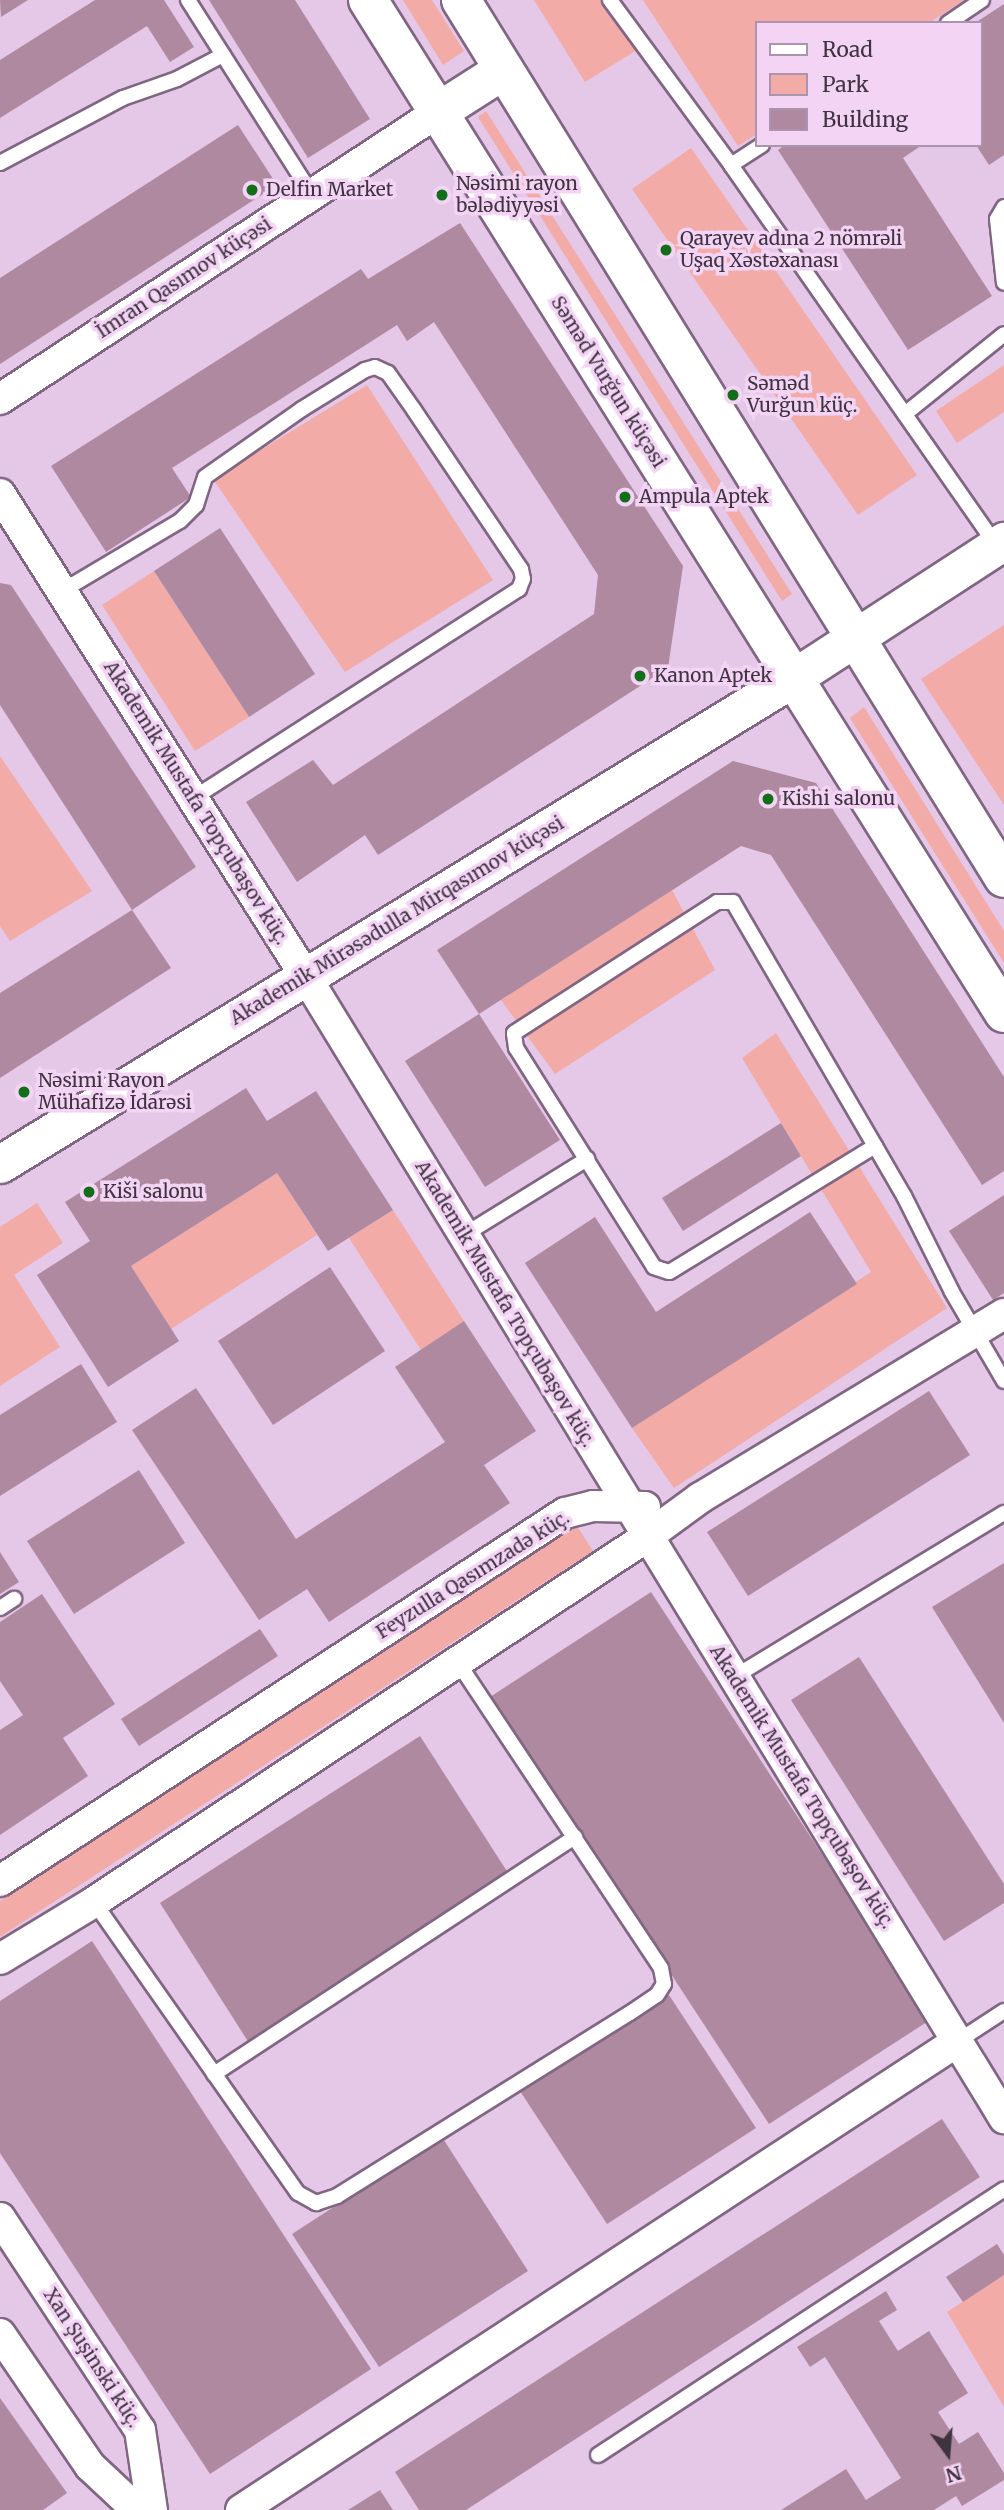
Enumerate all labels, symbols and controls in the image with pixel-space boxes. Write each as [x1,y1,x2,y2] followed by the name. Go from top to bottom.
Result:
[755,21,983,147] legend
[822,36,873,63] text: Road
[822,71,869,98] text: Park
[822,106,908,133] text: Building
[456,173,578,217] place label: Nəsimi rayon bələdiyyəsi
[266,179,393,201] place label: Delfin Market
[244,182,260,198] marker: Delfin Market
[434,187,450,203] marker: Nəsimi rayon bələdiyyəsi
[92,213,276,343] street label: İmran Qasımov küçəsi
[680,228,902,272] place label: Qarayev adına 2 nömrəli Uşaq Xəstəxanası
[658,242,674,258] marker: Qarayev adına 2 nömrəli Uşaq Xəstəxanası
[546,292,670,472] street label: Səməd Vurğun küçəsi
[747,373,857,417] place label: Səməd Vurğun küç.
[725,387,741,403] marker: Səməd Vurğun küç.
[639,486,769,508] place label: Ampula Aptek
[617,489,633,505] marker: Ampula Aptek
[99,657,293,949] street label: Akademik Mustafa Topçubaşov küç.
[654,665,772,687] place label: Kanon Aptek
[632,668,648,684] marker: Kanon Aptek
[782,788,895,810] place label: Kishi salonu
[760,791,776,807] marker: Kishi salonu
[226,812,568,1030] street label: Akademik Mirəsədulla Mirqasımov küçəsi
[38,1070,192,1114] place label: Nəsimi Rayon Mühafizə İdarəsi
[16,1084,32,1100] marker: Nəsimi Rayon Mühafizə İdarəsi
[410,1157,600,1451] street label: Akademik Mustafa Topçubaşov küç.
[103,1181,204,1203] place label: Kiši salonu
[81,1184,97,1200] marker: Kiši salonu
[372,1506,574,1644] street label: Feyzulla Qasımzadə küç.
[705,1641,899,1933] street label: Akademik Mustafa Topçubaşov küç.
[38,2284,146,2432] street label: Xan Şuşinski küç.
[913,2419,983,2489] north arrow
[943,2461,964,2488] text: N

